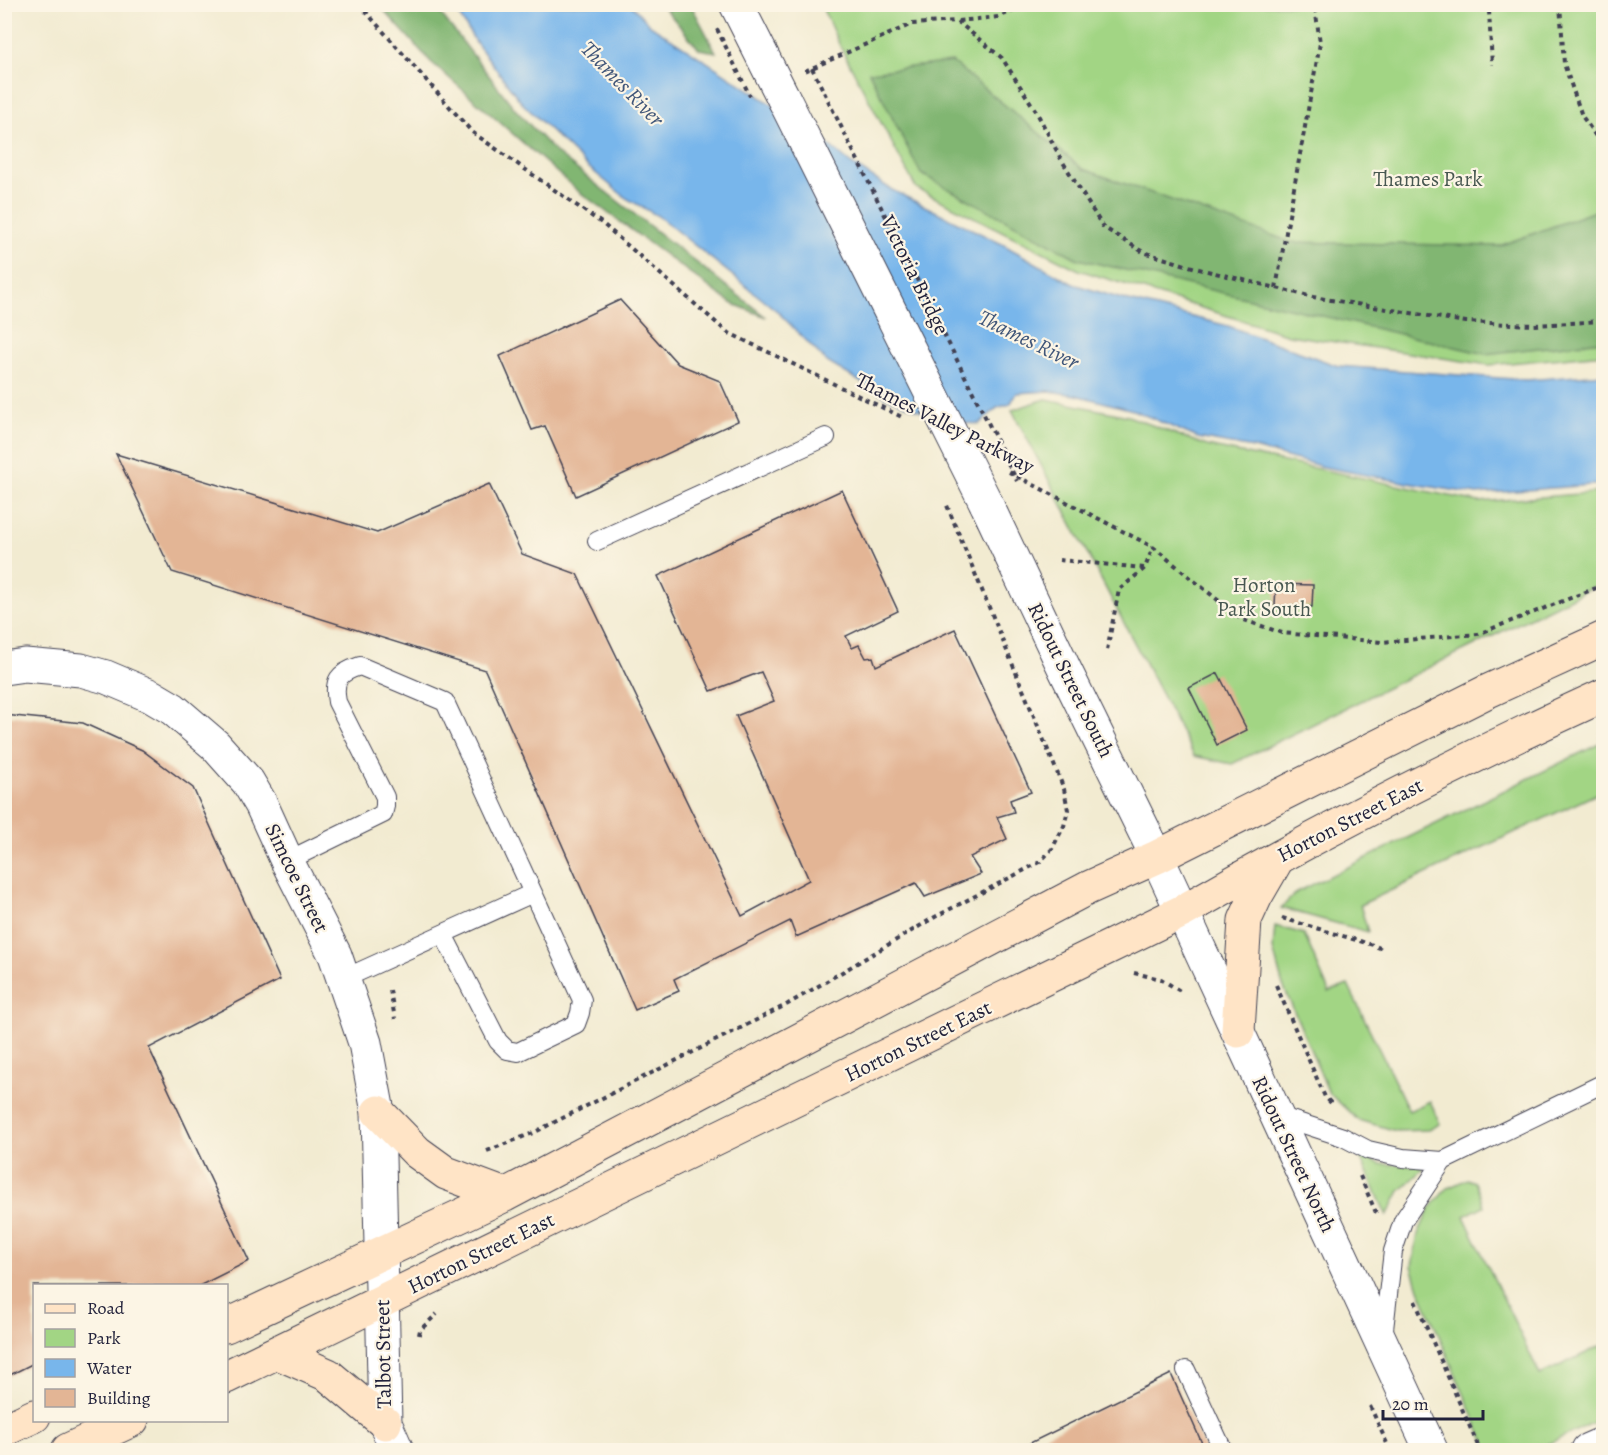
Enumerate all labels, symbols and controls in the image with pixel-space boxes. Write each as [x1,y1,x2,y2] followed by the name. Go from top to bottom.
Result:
[574,34,672,134] water label: Thames River
[1373,165,1483,193] park label: Thames Park
[874,210,956,339] street label: Victoria Bridge
[973,303,1085,378] water label: Thames River
[851,366,1040,480] street label: Thames Valley Parkway
[1217,571,1311,623] park label: Horton Park South
[1021,598,1121,762] street label: Ridout Street South
[1272,771,1428,869] street label: Horton Street East
[258,819,336,937] street label: Simcoe Street
[840,993,996,1089] street label: Horton Street East
[1245,1071,1343,1237] street label: Ridout Street North
[403,1205,559,1301] street label: Horton Street East
[33,1284,228,1422] legend
[87,1296,125,1320] text: Road
[368,1299,398,1409] street label: Talbot Street
[87,1326,121,1350] text: Park
[86,1356,132,1380] text: Water
[1383,1383,1484,1421] scale bar
[87,1386,151,1410] text: Building
[1392,1392,1429,1416] text: 20 m

